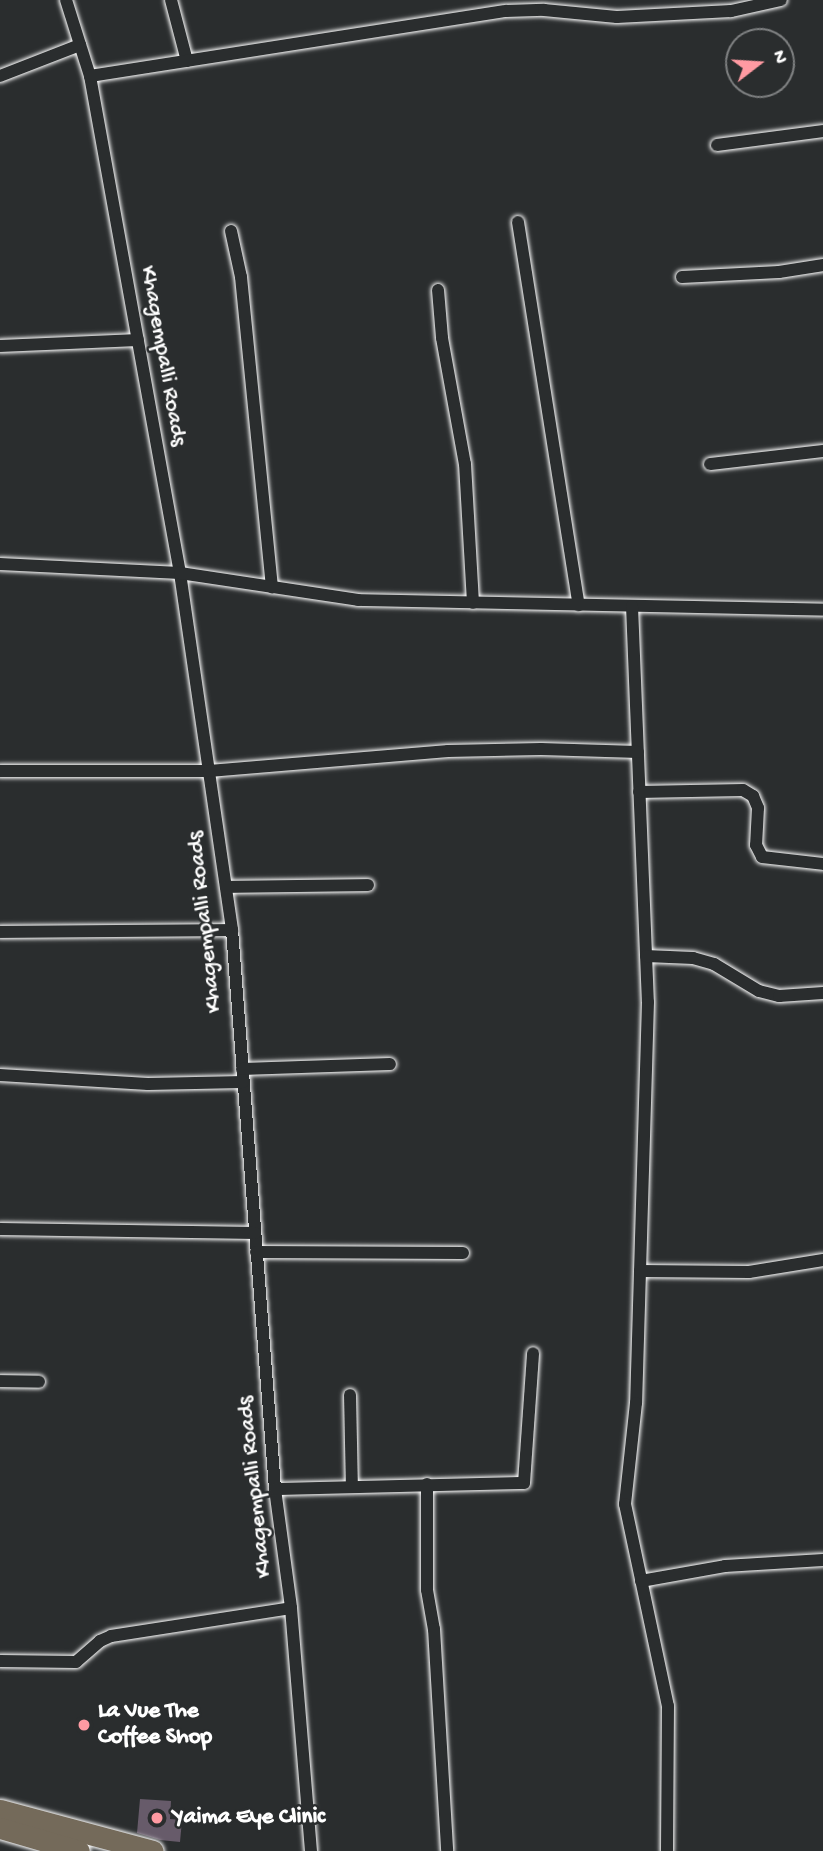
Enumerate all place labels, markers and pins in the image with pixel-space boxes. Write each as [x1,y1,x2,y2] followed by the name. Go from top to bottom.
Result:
[98,1698,212,1752] place label: La Vue The Coffee Shop
[76,1717,92,1733] marker: La Vue The Coffee Shop
[173,1804,325,1832] place label: Yaima Eye Clinic
[147,1808,167,1828] marker: Yaima Eye Clinic

